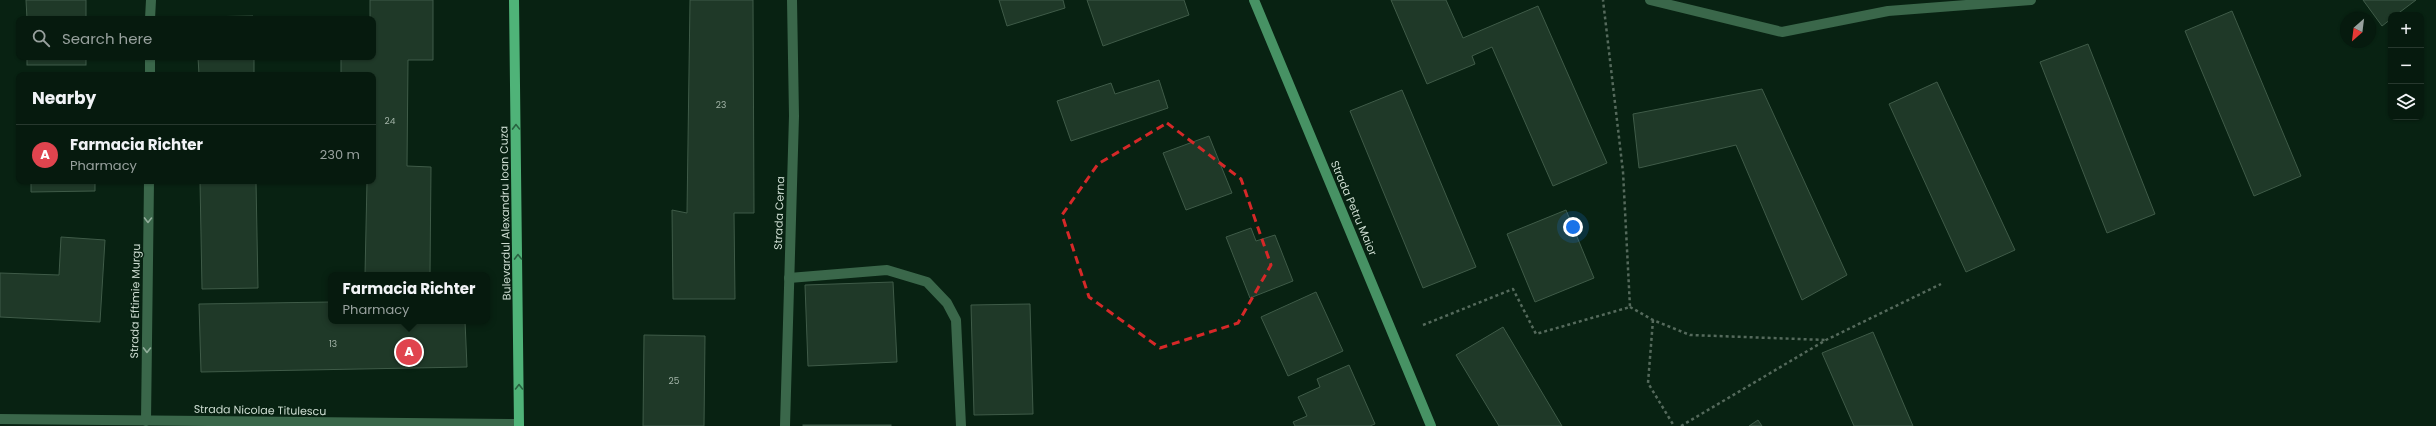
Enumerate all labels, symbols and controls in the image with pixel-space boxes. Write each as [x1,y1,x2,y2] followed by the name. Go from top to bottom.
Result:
[2340,12,2376,48] north arrow
[2388,12,2424,120] map controls
[2388,12,2424,48] button: +
[16,16,376,60] search box
[30,27,52,49] icon: search
[62,28,152,49] text: Search here
[2388,48,2424,84] button: −
[2388,84,2424,120] button: layers
[32,86,96,110] text: Nearby
[716,99,726,111] house number: 23
[385,115,396,127] house number: 24
[512,124,520,130] one-way arrow
[495,126,515,300] street label: Bulevardul Alexandru Ioan Cuza
[70,134,203,155] text: Farmacia Richter
[40,145,50,164] text: A
[320,145,360,164] text: 230 m
[70,156,137,175] text: Pharmacy
[1327,158,1381,258] street label: Strada Petru Maior
[770,176,788,250] street label: Strada Cerna
[144,217,152,223] one-way arrow
[1563,217,1583,237] your location
[126,244,144,358] street label: Strada Eftimie Murgu
[514,254,522,260] one-way arrow
[328,272,490,324] popup
[343,278,475,299] text: Farmacia Richter
[343,300,409,319] text: Pharmacy
[396,337,422,367] pin: A
[329,338,337,350] house number: 13
[143,347,151,353] one-way arrow
[669,375,680,387] house number: 25
[515,384,523,390] one-way arrow
[194,401,326,419] street label: Strada Nicolae Titulescu

